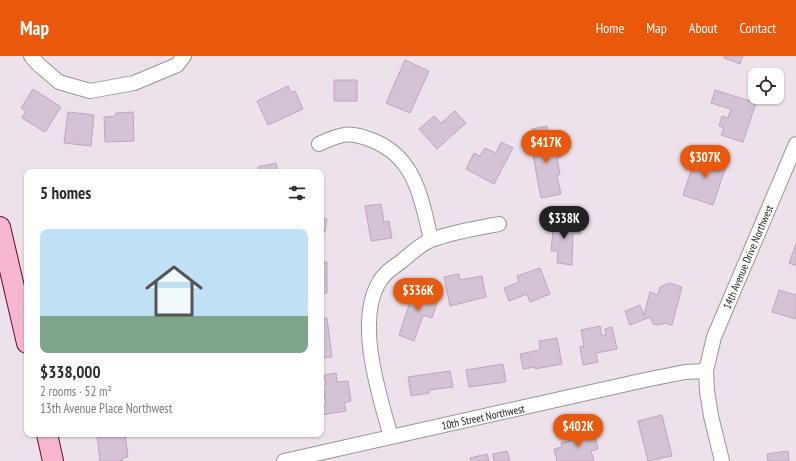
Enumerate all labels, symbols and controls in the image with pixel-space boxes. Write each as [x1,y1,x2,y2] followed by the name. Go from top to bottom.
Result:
[20,16,49,40] text: Map
[596,19,624,37] text: Home
[646,19,667,37] text: Map
[689,19,718,37] text: About
[740,19,776,37] text: Contact
[748,68,784,104] map controls
[748,68,784,104] button: locate
[518,130,574,164] pin: $417K
[530,134,562,151] text: $417K
[677,145,733,179] pin: $307K
[689,149,721,166] text: $307K
[40,182,91,204] text: 5 homes
[286,182,308,204] icon: filters
[720,203,776,311] street label: 14th Avenue Drive Northwest
[536,206,592,240] pin: $338K
[548,210,580,227] text: $338K
[138,255,210,327] icon: home
[390,278,446,312] pin: $336K
[402,282,434,299] text: $336K
[40,361,101,383] text: $338,000
[40,383,112,400] text: 2 rooms · 52 m²
[40,400,172,417] text: 13th Avenue Place Northwest
[440,401,526,433] street label: 10th Street Northwest
[550,414,606,448] pin: $402K
[562,418,594,435] text: $402K

